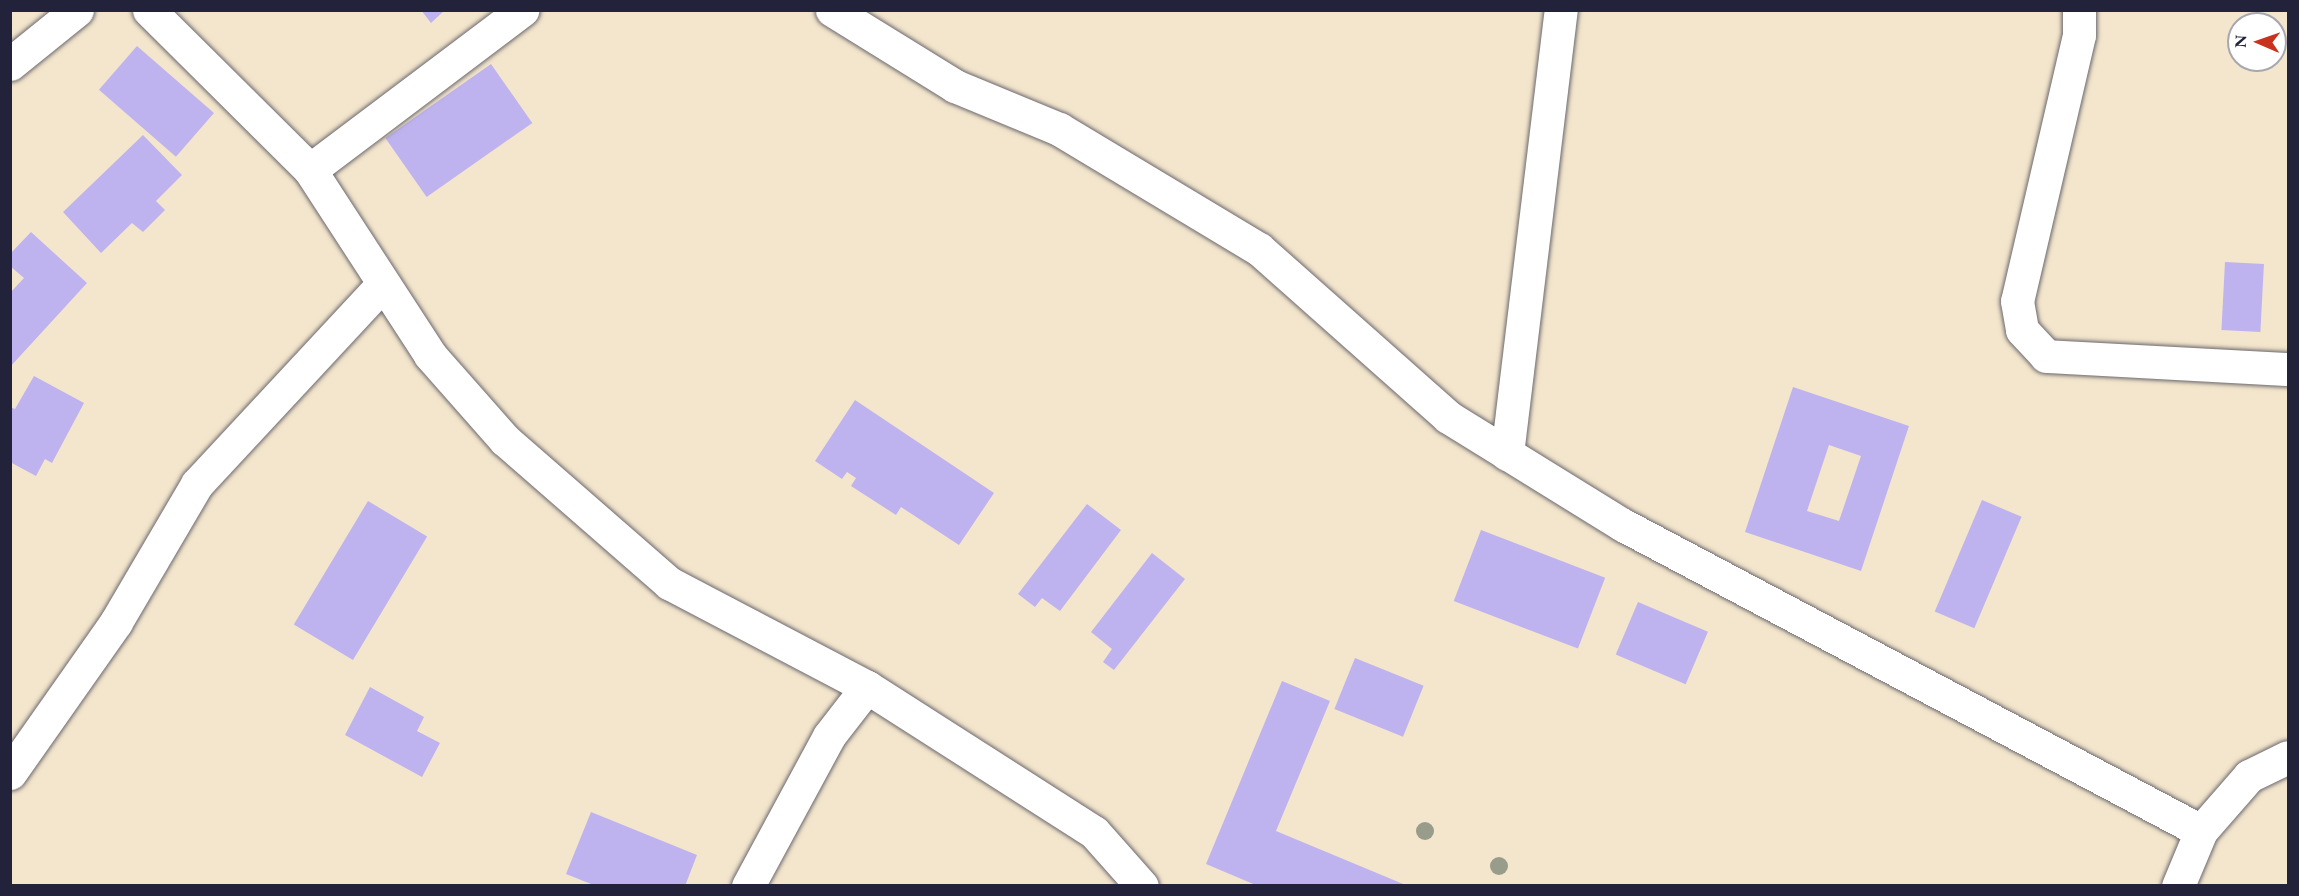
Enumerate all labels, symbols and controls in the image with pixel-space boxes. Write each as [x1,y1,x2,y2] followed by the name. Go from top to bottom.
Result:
[2227,12,2287,72] north arrow
[2230,35,2251,48] text: N

